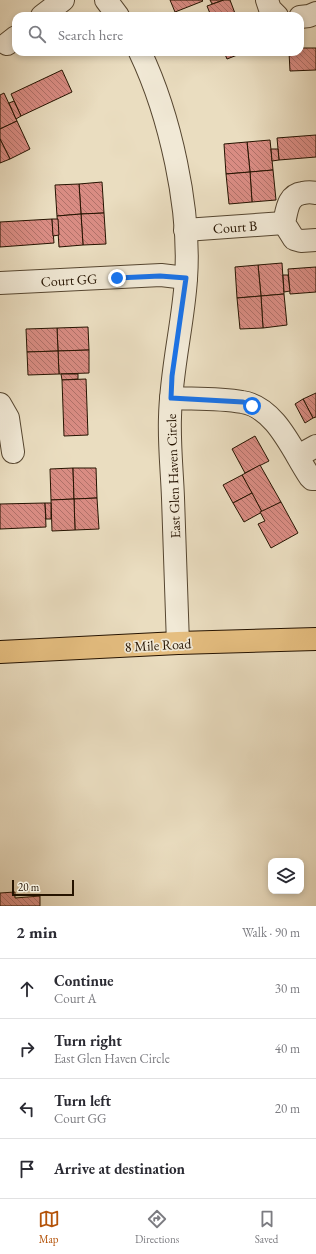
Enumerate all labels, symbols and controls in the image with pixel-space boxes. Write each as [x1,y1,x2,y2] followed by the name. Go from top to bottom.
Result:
[12,12,304,56] search box
[26,23,48,45] icon: search
[58,25,123,44] text: Search here
[212,216,258,238] street label: Court B
[108,269,126,287] route end
[40,270,98,290] street label: Court GG
[243,397,261,415] route start
[162,413,184,539] street label: East Glen Haven Circle
[124,634,193,656] street label: 8 Mile Road
[268,858,304,894] map controls
[268,858,304,894] button: layers
[12,878,74,897] scale bar
[18,880,39,894] text: 20 m
[16,921,57,943] text: 2 min
[242,924,300,941] text: Walk · 90 m
[54,971,114,990] text: Continue
[16,978,38,1000] icon: ahead
[275,980,300,997] text: 30 m
[54,990,97,1007] text: Court A
[54,1031,122,1050] text: Turn right
[16,1038,38,1060] icon: right
[275,1040,300,1057] text: 40 m
[54,1050,170,1067] text: East Glen Haven Circle
[54,1091,111,1110] text: Turn left
[16,1098,38,1120] icon: left
[275,1100,300,1117] text: 20 m
[54,1110,107,1127] text: Court GG
[16,1158,38,1180] icon: arrive
[54,1159,185,1178] text: Arrive at destination
[38,1208,60,1246] tab: Map
[135,1208,179,1246] tab: Directions
[255,1208,278,1246] tab: Saved

